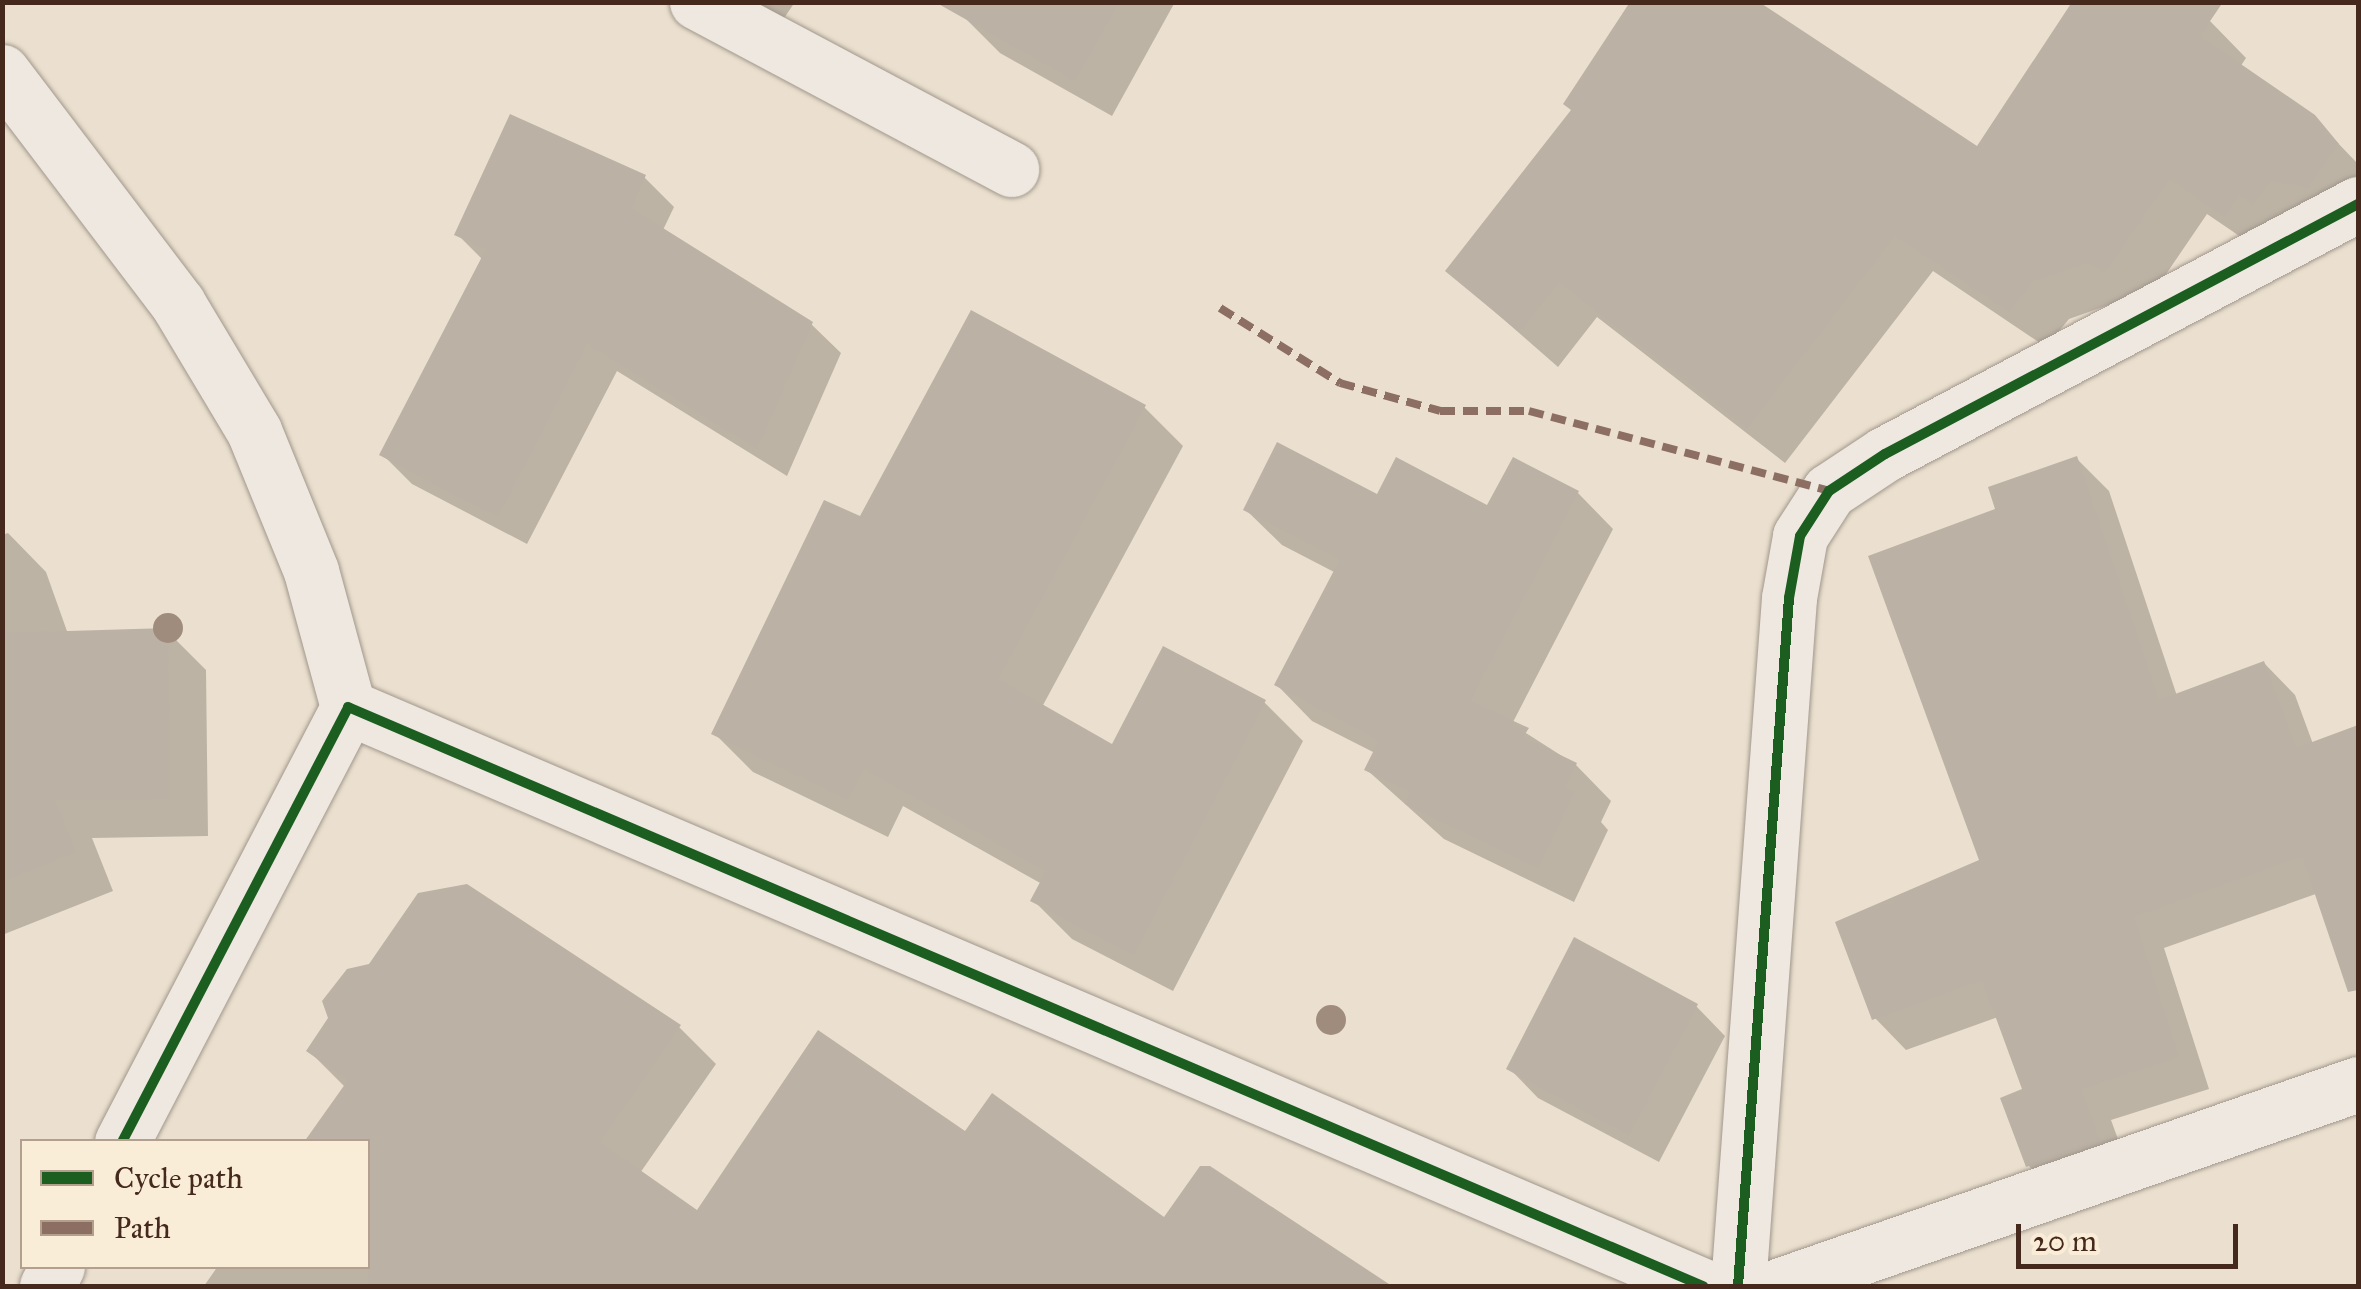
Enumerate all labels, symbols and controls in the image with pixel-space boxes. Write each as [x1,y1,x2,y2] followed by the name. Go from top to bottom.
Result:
[20,1139,370,1269] legend
[114,1160,243,1196] text: Cycle path
[2021,1204,2244,1266] scale bar
[114,1210,171,1246] text: Path
[2033,1223,2097,1259] text: 20 m

